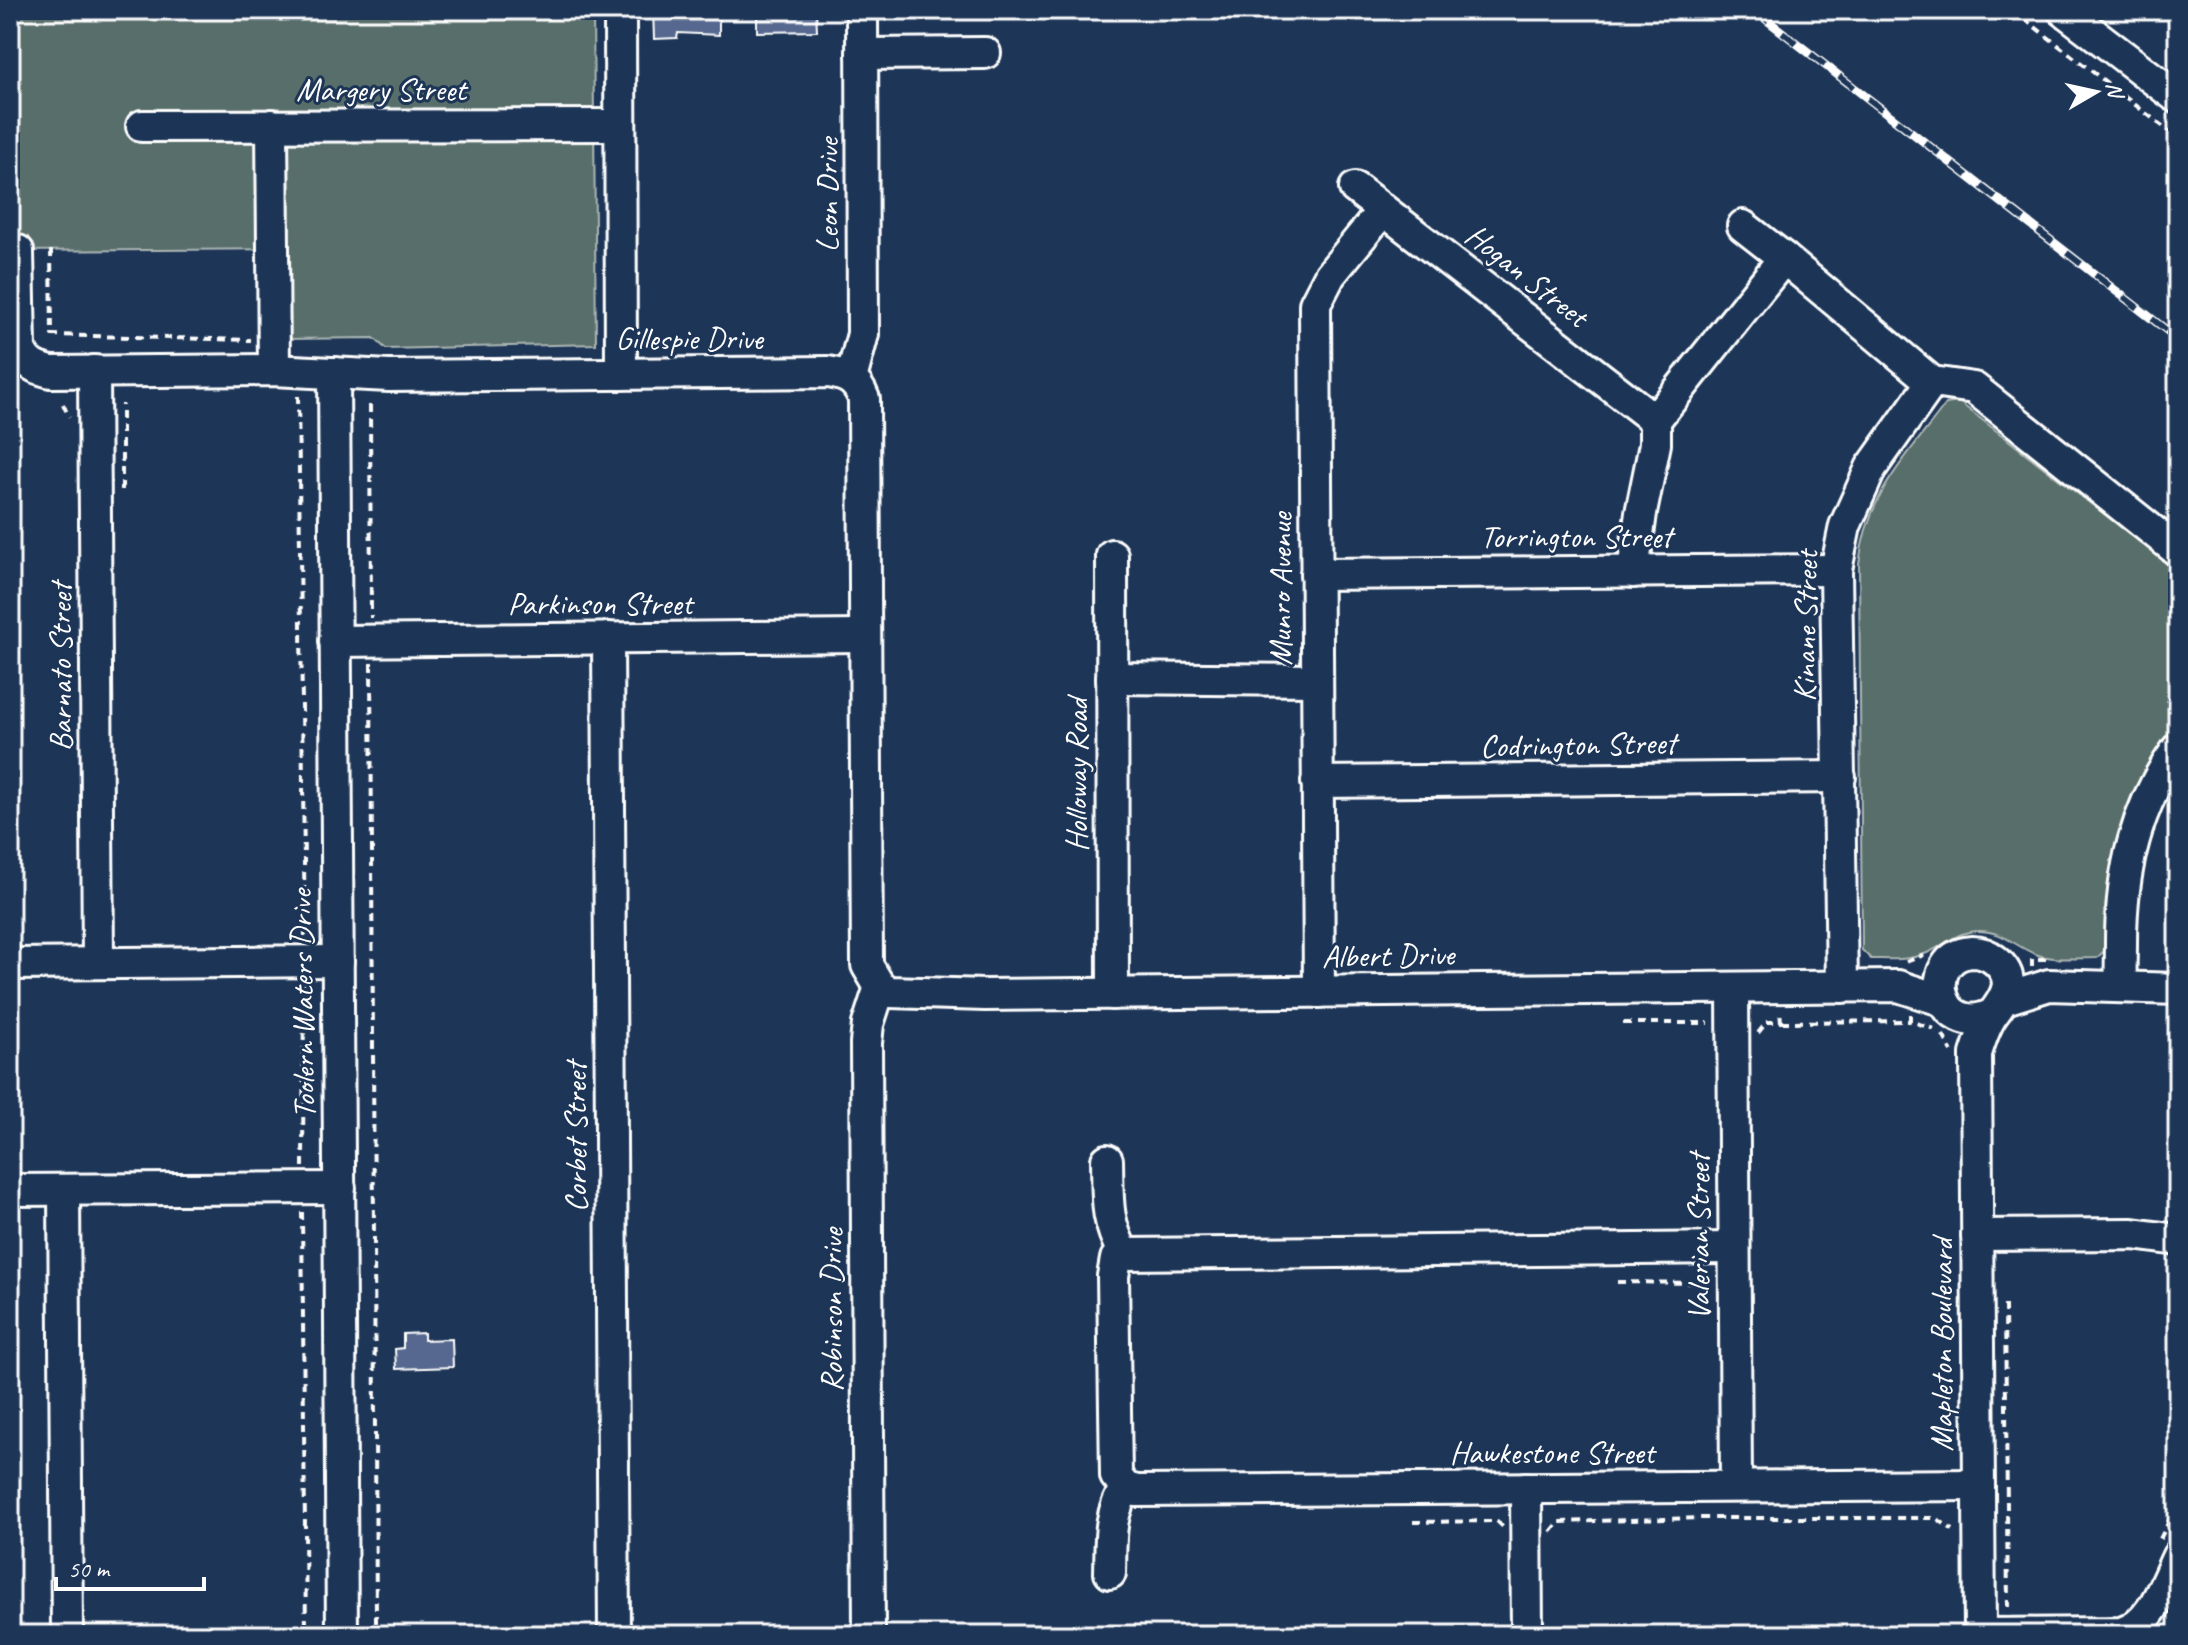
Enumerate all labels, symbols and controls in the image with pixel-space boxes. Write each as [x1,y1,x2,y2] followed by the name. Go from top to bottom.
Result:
[2056,52,2136,132] north arrow
[296,69,469,110] street label: Margery Street
[2100,80,2130,101] text: N
[807,135,848,252] street label: Leon Drive
[1457,215,1599,338] street label: Hogan Street
[615,318,765,359] street label: Gillespie Drive
[1260,510,1301,665] street label: Munro Avenue
[1480,516,1676,557] street label: Torrington Street
[1784,547,1827,702] street label: Kinane Street
[40,578,81,751] street label: Barnato Street
[508,583,696,624] street label: Parkinson Street
[1056,693,1097,852] street label: Holloway Road
[1480,722,1681,767] street label: Codrington Street
[280,886,325,1119] street label: Toolern Waters Drive
[1321,934,1457,977] street label: Albert Drive
[555,1057,596,1212] street label: Corbet Street
[1678,1149,1719,1321] street label: Valerian Street
[811,1225,852,1392] street label: Robinson Drive
[1921,1233,1962,1452] street label: Mapleton Boulevard
[1450,1432,1658,1473] street label: Hawkestone Street
[56,1541,204,1591] scale bar
[68,1554,111,1584] text: 50 m

